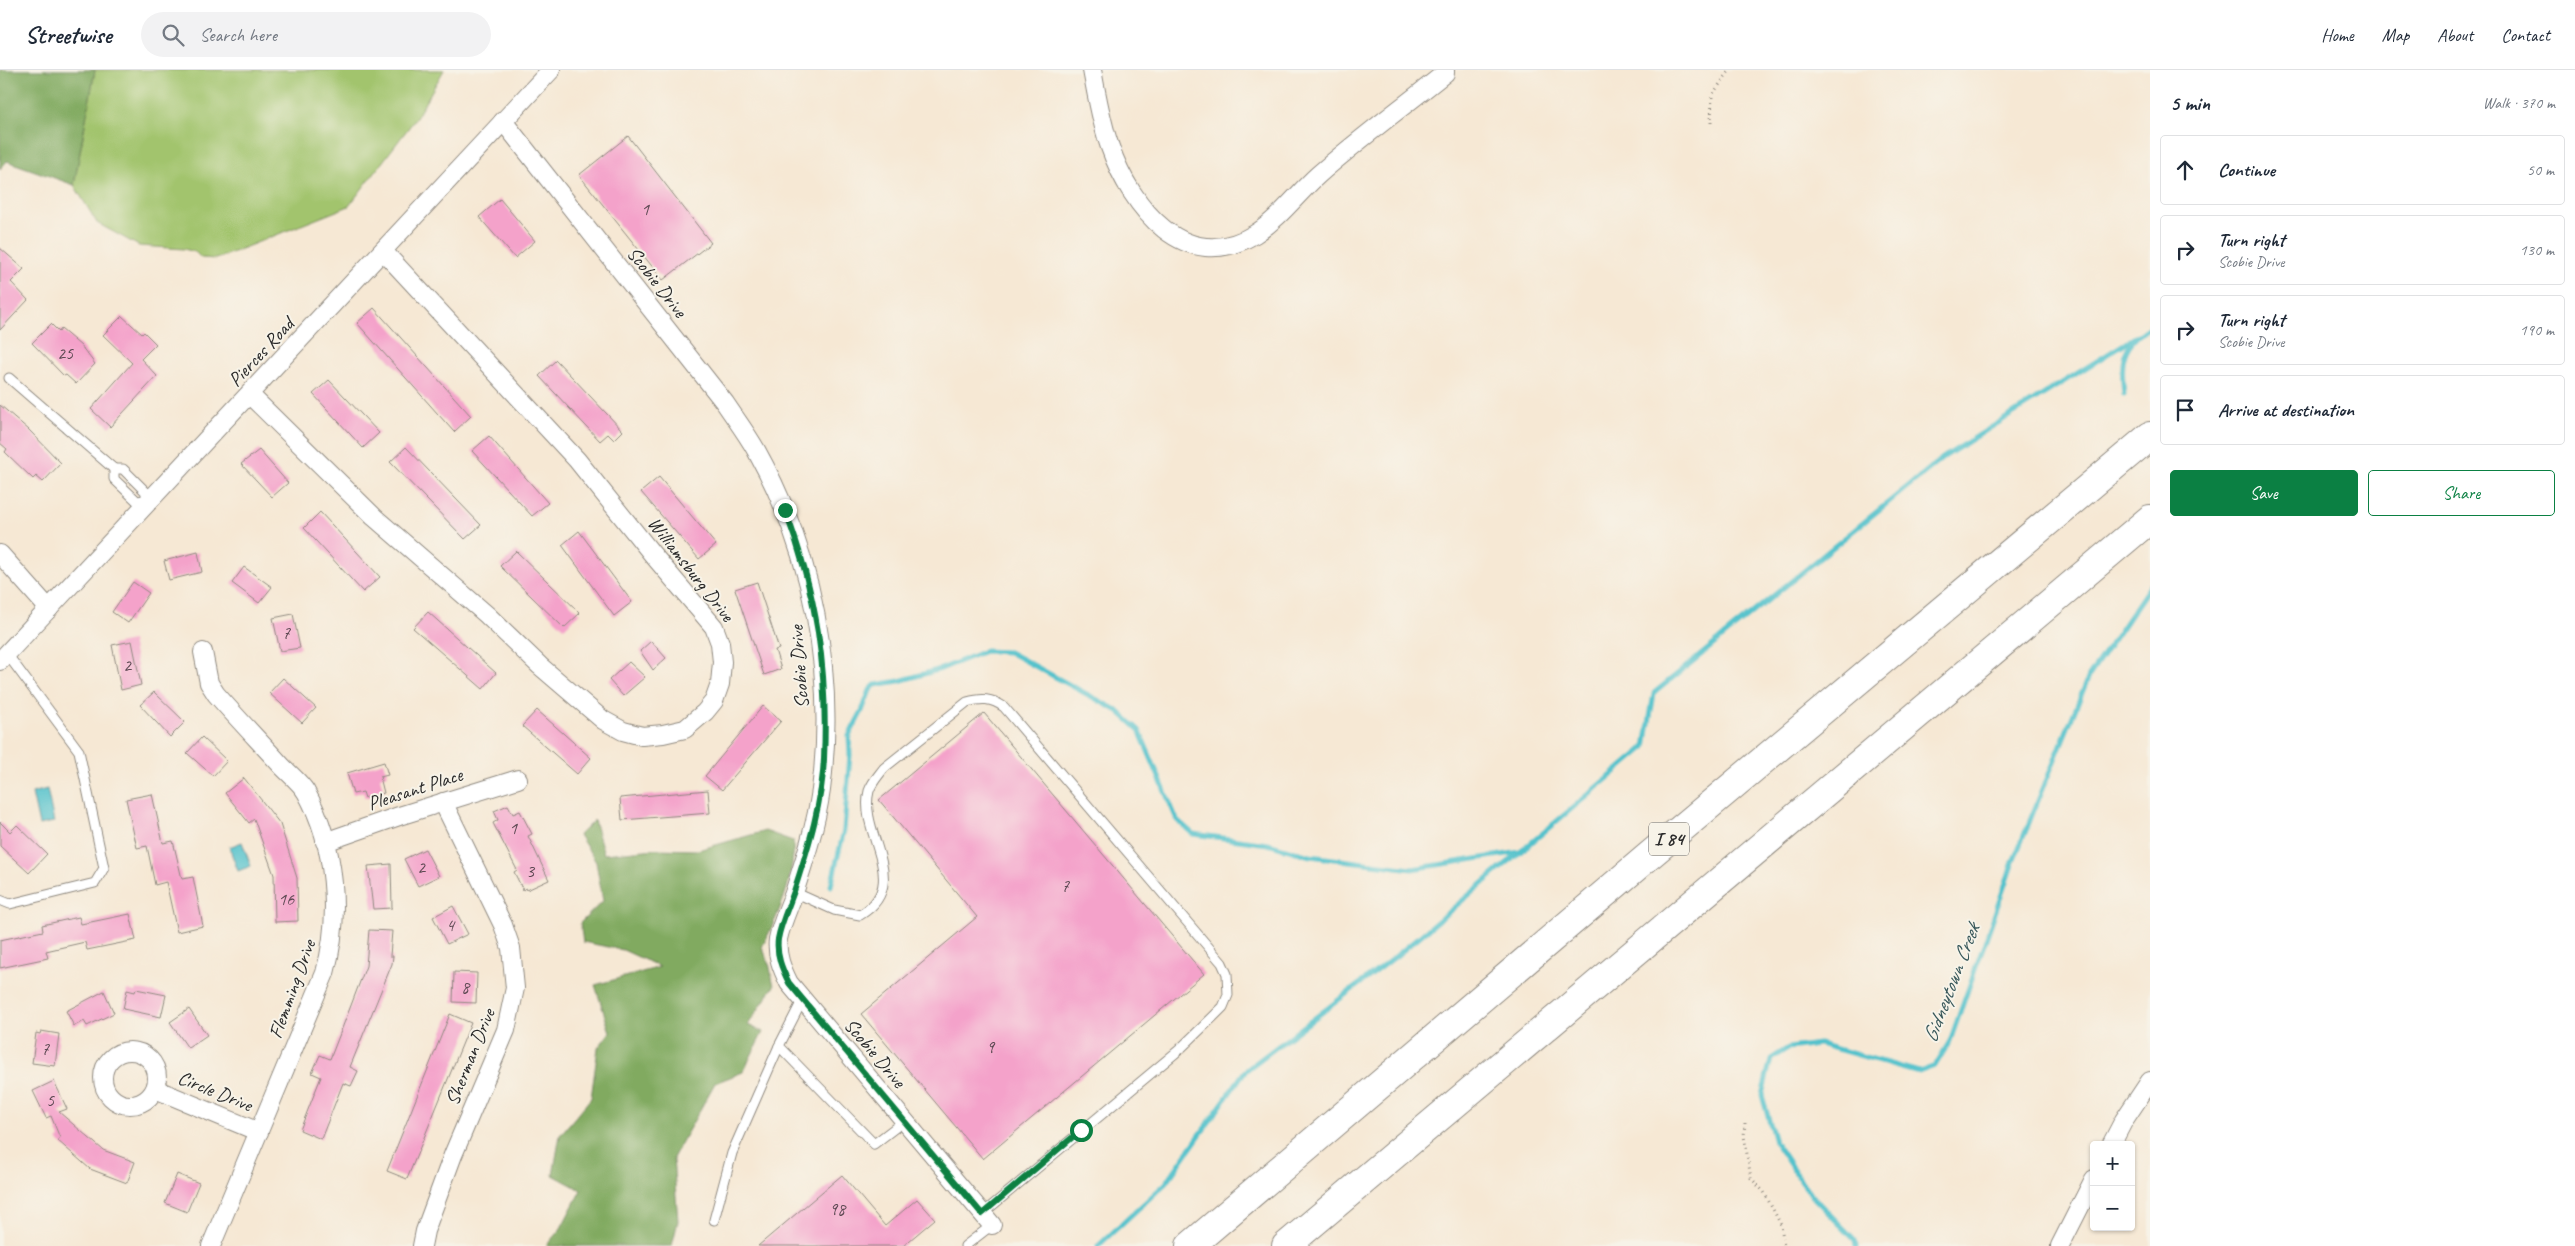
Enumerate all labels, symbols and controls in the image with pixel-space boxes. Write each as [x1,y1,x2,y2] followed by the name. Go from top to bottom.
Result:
[141,12,491,57] search box
[25,20,111,50] text: Streetwise
[159,21,187,49] icon: search
[199,23,277,47] text: Search here
[2321,24,2354,46] text: Home
[2382,24,2409,46] text: Map
[2437,24,2473,46] text: About
[2501,24,2550,46] text: Contact
[2170,90,2210,116] text: 5 min
[2483,93,2555,113] text: Walk · 370 m
[2171,156,2199,184] icon: ahead
[2218,158,2275,182] text: Continue
[2527,160,2554,180] text: 50 m
[641,198,650,220] house number: 1
[2218,228,2285,252] text: Turn right
[2171,236,2199,264] icon: right
[2520,240,2554,260] text: 130 m
[622,242,693,324] street label: Scobie Drive
[2218,252,2284,272] text: Scobie Drive
[2218,308,2285,332] text: Turn right
[223,310,301,392] street label: Pierces Road
[2171,316,2199,344] icon: right
[2520,320,2554,340] text: 190 m
[2218,332,2284,352] text: Scobie Drive
[57,342,74,364] house number: 25
[2171,396,2199,424] icon: arrive
[2218,398,2354,422] text: Arrive at destination
[2170,470,2358,516] button: Save
[2368,470,2555,516] button: Share
[774,499,797,522] route end
[642,512,741,628] street label: Williamsburg Drive
[282,622,291,644] house number: 7
[784,623,814,709] street label: Scobie Drive
[123,654,133,676] house number: 2
[364,761,467,816] street label: Pleasant Place
[509,817,518,839] house number: 1
[1649,822,1689,856] road number: I 84
[417,856,427,878] house number: 2
[526,860,536,882] house number: 3
[1061,875,1070,897] house number: 7
[278,888,295,910] house number: 16
[446,914,456,936] house number: 4
[1917,917,1987,1046] water label: Gidneytown Creek
[263,935,322,1042] street label: Flemming Drive
[461,976,471,998] house number: 8
[439,1004,501,1109] street label: Sherman Drive
[839,1013,912,1094] street label: Scobie Drive
[986,1036,996,1058] house number: 9
[41,1038,50,1060] house number: 7
[174,1065,257,1118] street label: Circle Drive
[46,1089,55,1111] house number: 5
[1070,1119,1093,1142] route start
[2090,1141,2135,1231] map controls
[2090,1141,2135,1186] button: +
[2090,1186,2135,1231] button: −
[829,1198,847,1220] house number: 98

